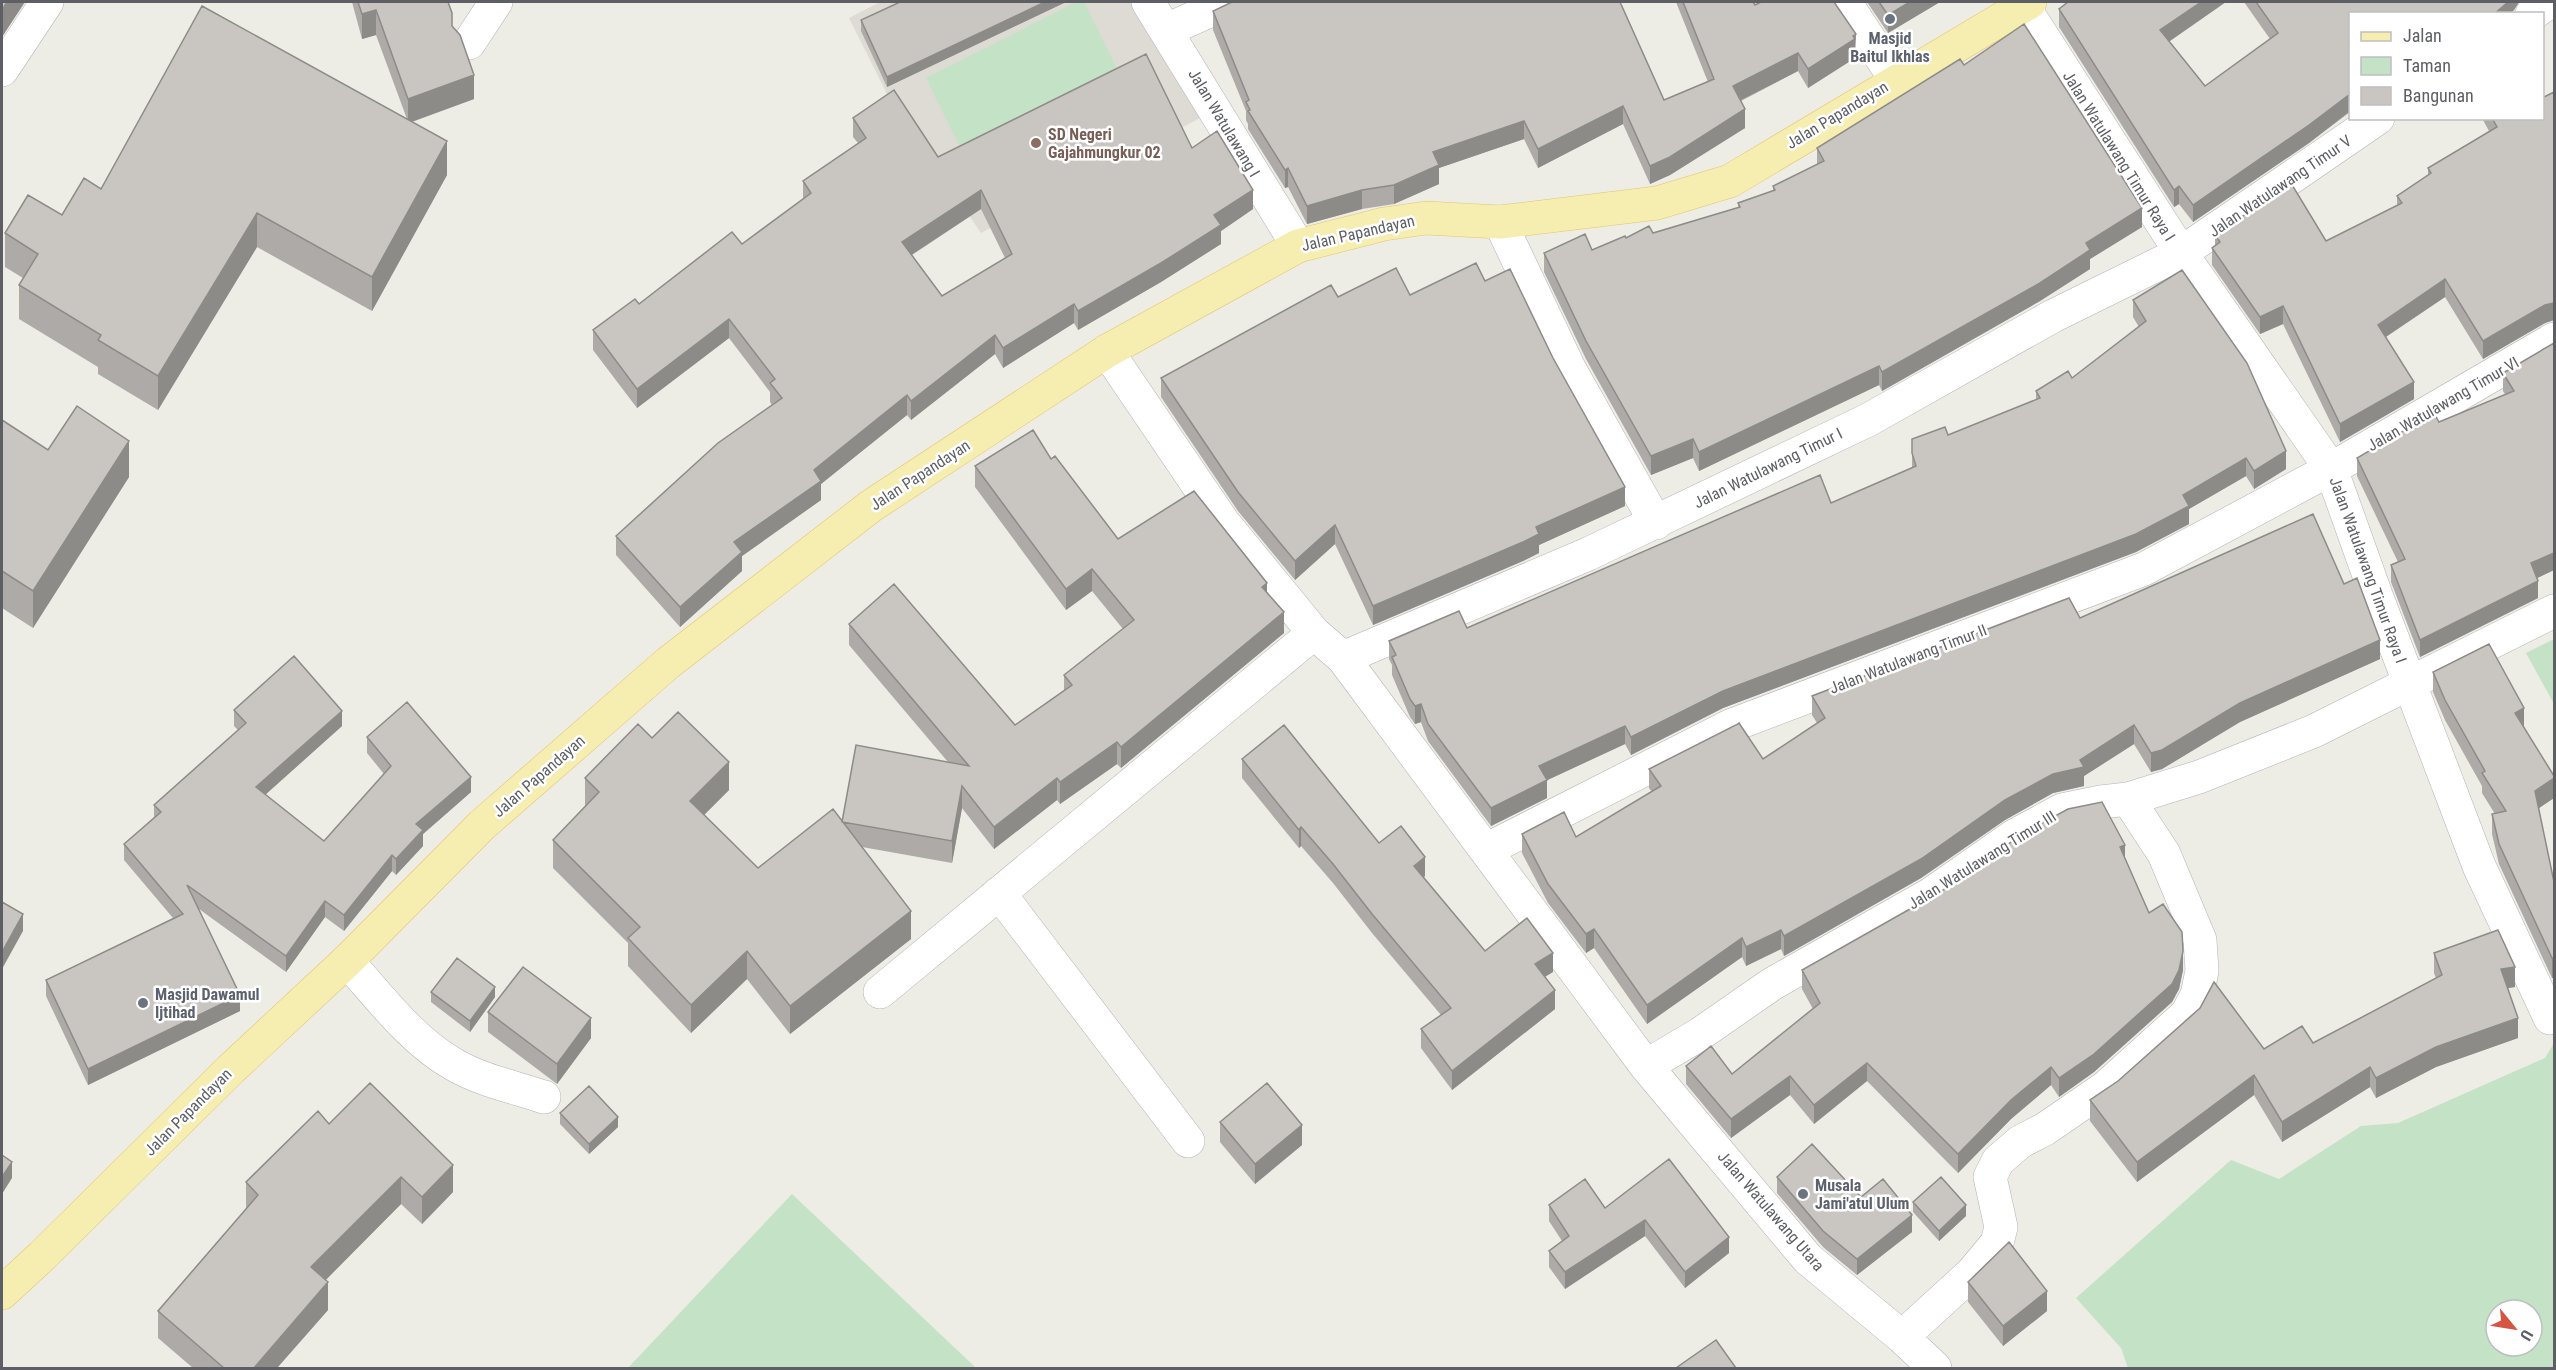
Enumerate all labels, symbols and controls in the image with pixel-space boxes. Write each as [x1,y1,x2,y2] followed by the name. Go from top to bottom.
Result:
[1883,12,1897,26] marker: Masjid Baitul Ikhlas
[2349,12,2544,120] legend
[2403,25,2442,46] text: Jalan
[1850,29,1930,66] place label: Masjid Baitul Ikhlas
[2403,55,2451,76] text: Taman
[1184,65,1264,181] street label: Jalan Watulawang I
[2059,67,2179,245] street label: Jalan Watulawang Timur Raya I
[1783,77,1891,153] street label: Jalan Papandayan
[2403,85,2474,106] text: Bangunan
[1048,125,1161,162] place label: SD Negeri Gajahmungkur 02
[2205,131,2355,241] street label: Jalan Watulawang Timur V
[1029,136,1043,150] marker: SD Negeri Gajahmungkur 02
[1300,211,1416,255] street label: Jalan Papandayan
[2364,353,2522,455] street label: Jalan Watulawang Timur VI
[1691,424,1845,512] street label: Jalan Watulawang Timur I
[866,436,974,514] street label: Jalan Papandayan
[2325,474,2411,666] street label: Jalan Watulawang Timur Raya I
[1827,620,1989,698] street label: Jalan Watulawang Timur II
[489,731,589,821] street label: Jalan Papandayan
[1904,807,2060,913] street label: Jalan Watulawang Timur III
[155,985,260,1022] place label: Masjid Dawamul Ijtihad
[136,996,150,1010] marker: Masjid Dawamul Ijtihad
[140,1064,236,1160] street label: Jalan Papandayan
[1714,1147,1828,1275] street label: Jalan Watulawang Utara
[1815,1176,1910,1213] place label: Musala Jami'atul Ulum
[1796,1187,1810,1201] marker: Musala Jami'atul Ulum
[2484,1298,2544,1358] north arrow
[2516,1327,2537,1344] text: U

